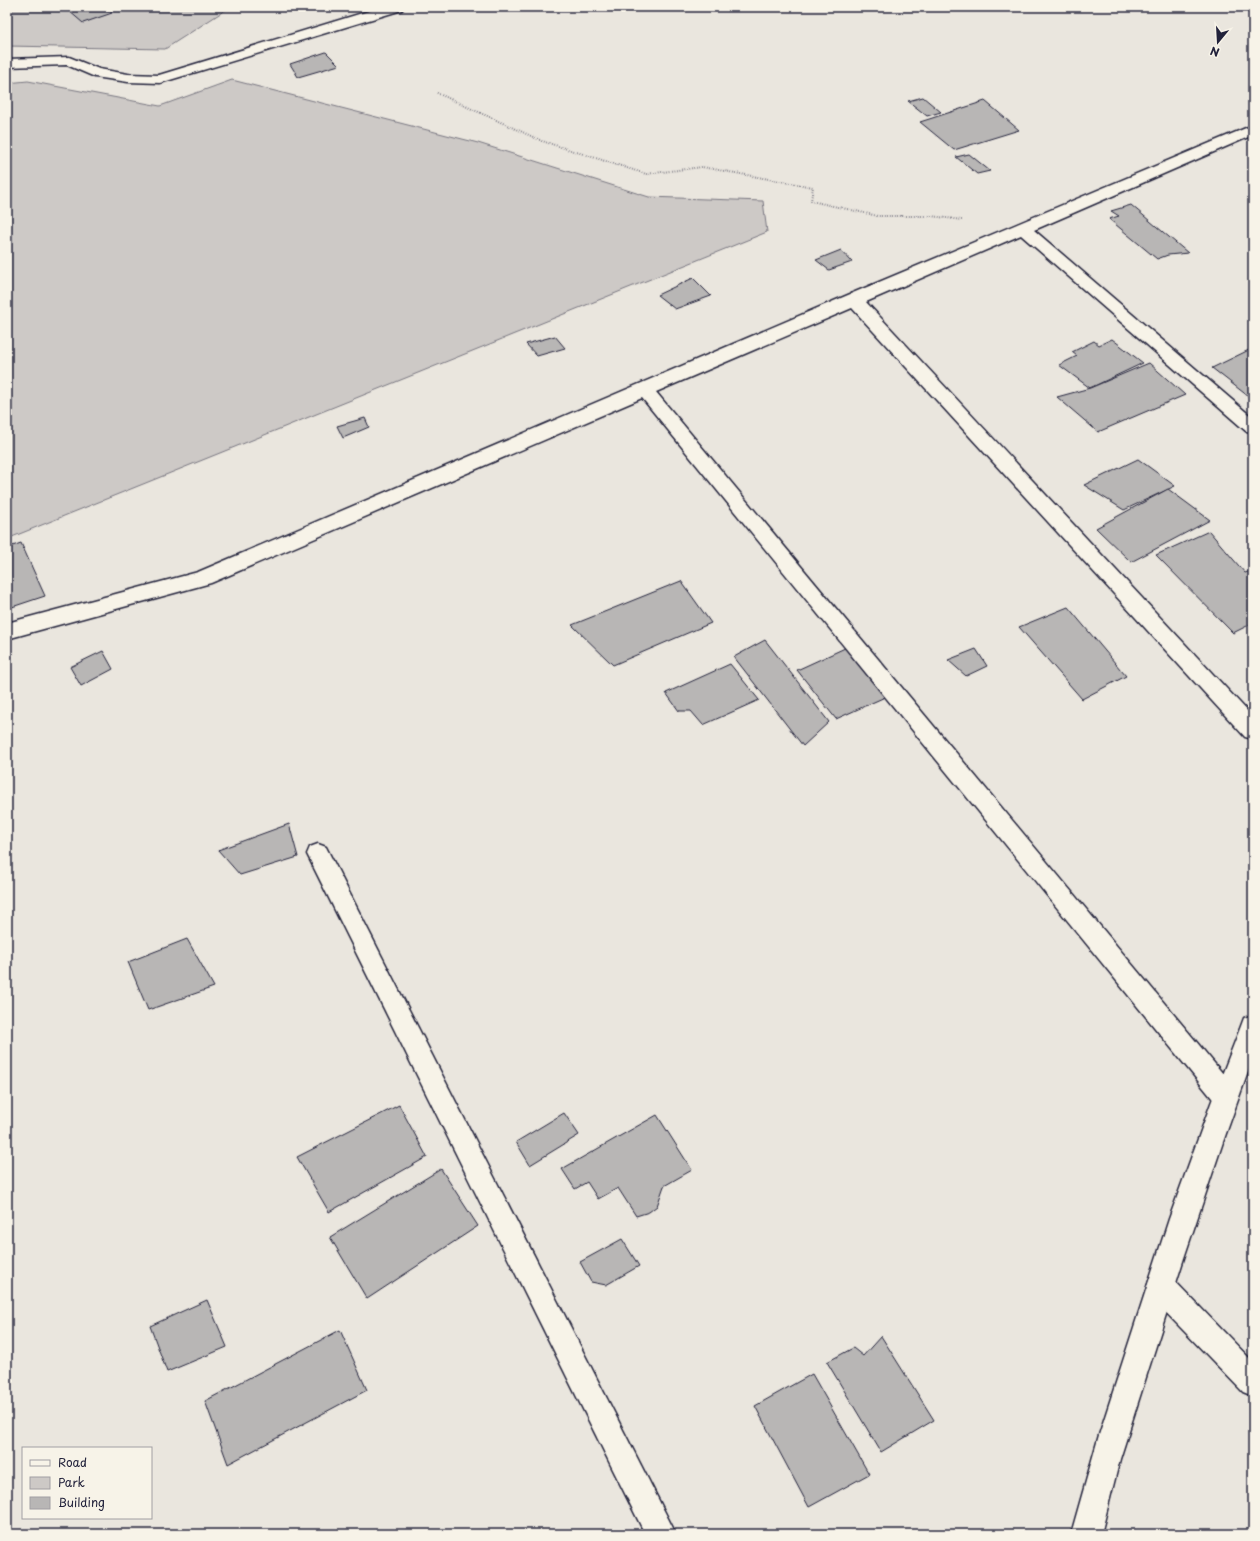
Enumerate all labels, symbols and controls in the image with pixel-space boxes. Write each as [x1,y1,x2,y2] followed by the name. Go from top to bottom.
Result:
[1198,22,1238,62] north arrow
[1208,42,1222,61] text: N
[22,1447,152,1519] legend
[58,1453,87,1471] text: Road
[58,1473,85,1491] text: Park
[58,1493,105,1511] text: Building

